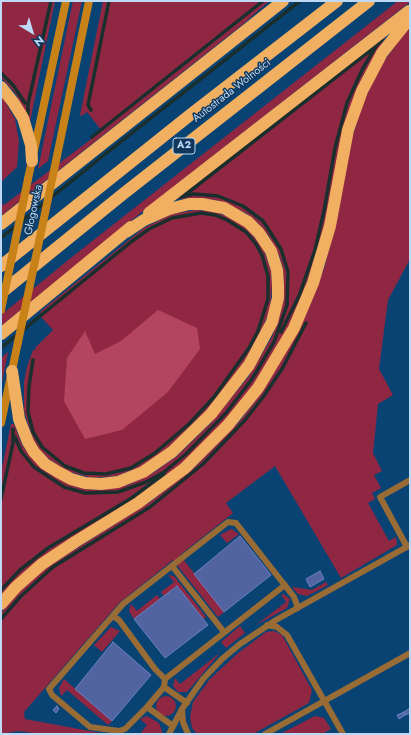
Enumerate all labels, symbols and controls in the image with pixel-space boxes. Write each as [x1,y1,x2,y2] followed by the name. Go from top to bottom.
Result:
[12,12,52,52] north arrow
[31,32,48,50] text: N
[190,56,274,126] street label: Autostrada Wolności
[173,138,195,154] road number: A2
[22,184,46,236] street label: Głogowska

